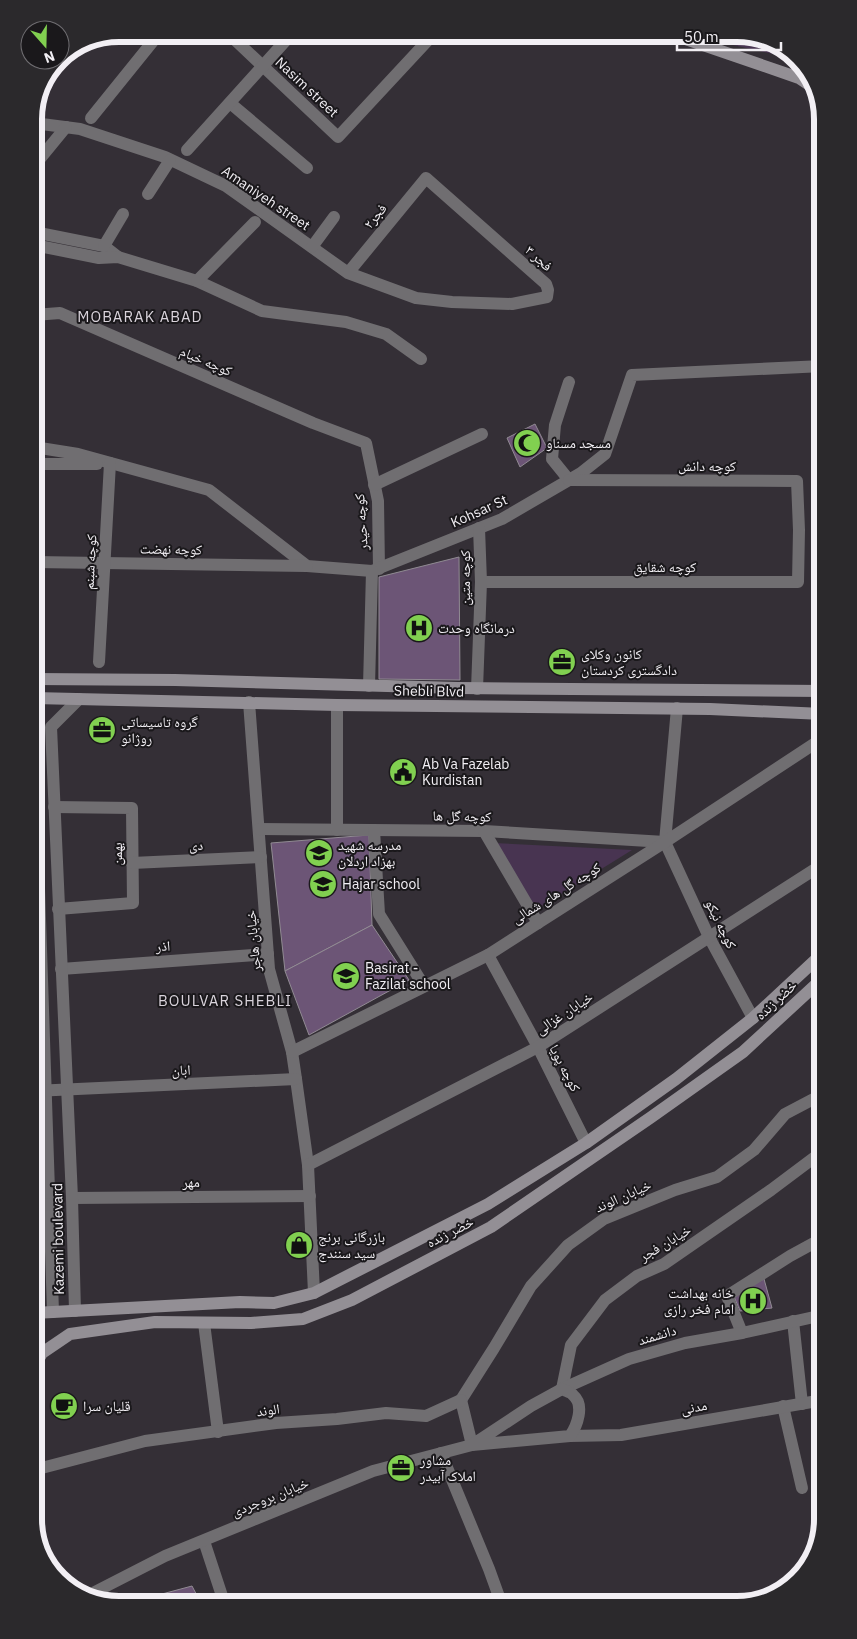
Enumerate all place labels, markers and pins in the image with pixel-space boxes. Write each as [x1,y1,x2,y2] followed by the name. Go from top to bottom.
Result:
[512,428,542,458] mosque icon: مسجد مسناو
[546,434,611,452] place label: مسجد مسناو
[404,613,434,643] hospital icon: درمانگاه وحدت
[438,619,515,637] place label: درمانگاه وحدت
[581,645,677,679] place label: کانون وکلای دادگستری کردستان
[547,647,577,677] office icon: کانون وکلای دادگستری کردستان
[121,713,198,747] place label: گروه تاسیساتی روژانو
[87,715,117,745] office icon: گروه تاسیساتی روژانو
[422,755,509,789] place label: Ab Va Fazelab Kurdistan
[388,757,418,787] public building icon: Ab Va Fazelab Kurdistan
[338,836,402,870] place label: مدرسه شهید بهزاد اردلان
[304,838,334,868] school or university icon: مدرسه شهید بهزاد اردلان
[308,869,338,899] school or university icon: Hajar school
[342,875,420,893] place label: Hajar school
[365,959,451,993] place label: Basirat - Fazilat school
[331,961,361,991] school or university icon: Basirat - Fazilat school
[318,1228,385,1263] place label: بازرگانی برنج سید سنندج
[284,1230,314,1260] shop icon: بازرگانی برنج سید سنندج
[664,1284,734,1319] place label: خانه بهداشت امام فخر رازی
[738,1286,768,1316] hospital icon: خانه بهداشت امام فخر رازی
[49,1391,79,1421] cafe icon: قلیان سرا
[83,1397,131,1415] place label: قلیان سرا
[419,1451,476,1485] place label: مشاور املاک آبیدر
[386,1453,416,1483] office icon: مشاور املاک آبیدر

